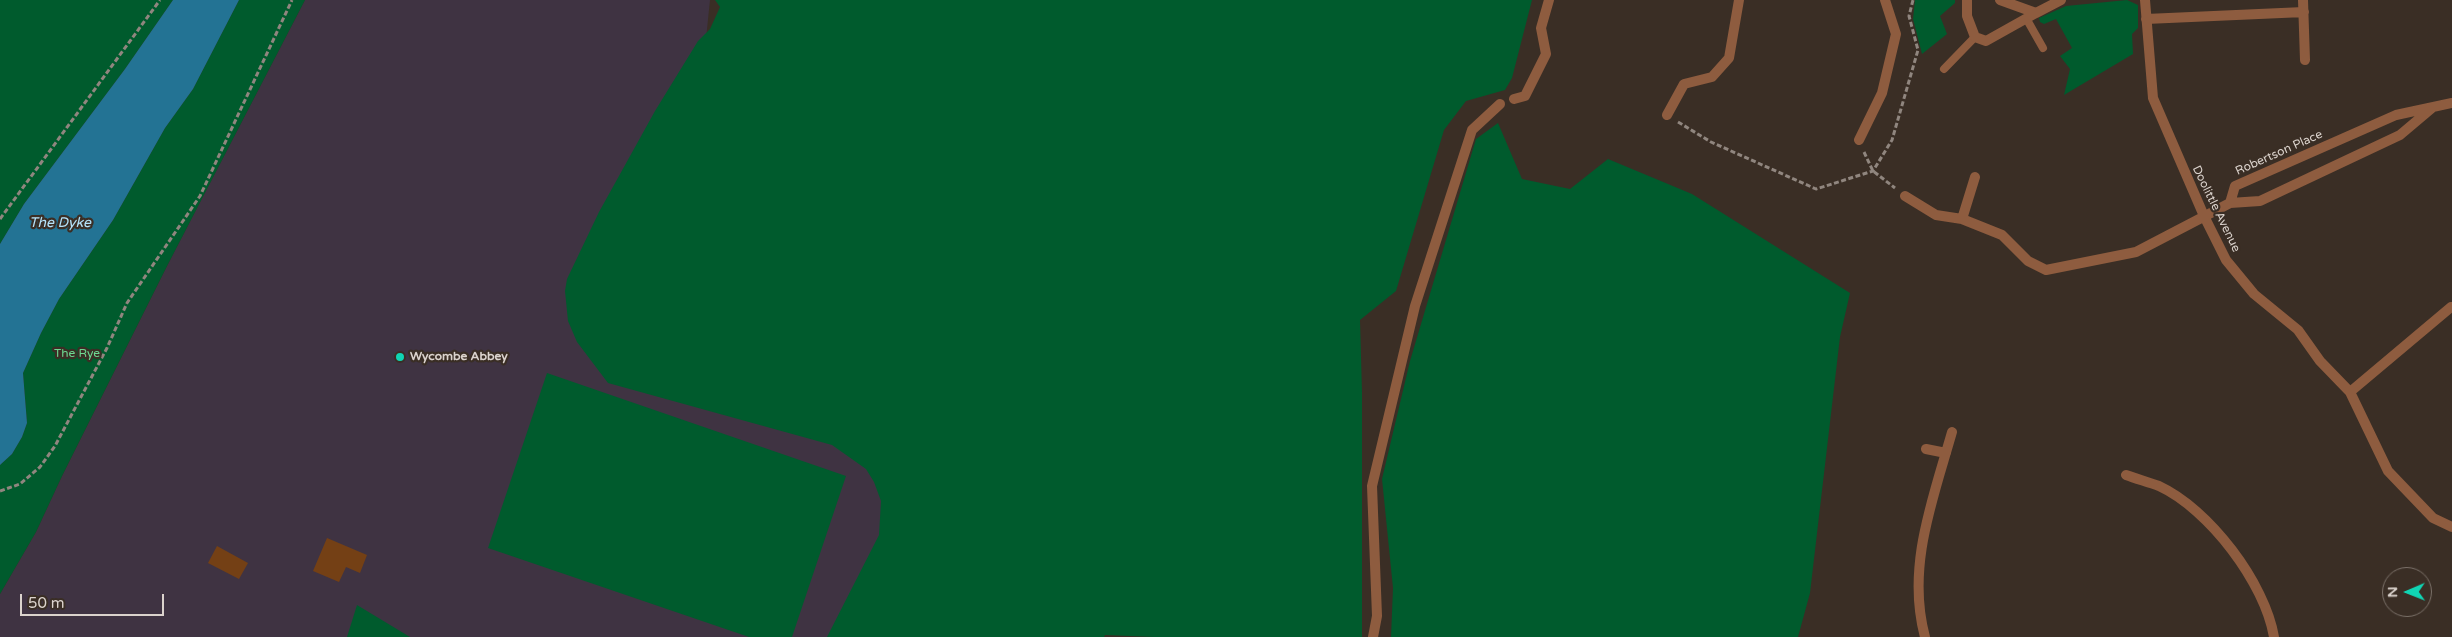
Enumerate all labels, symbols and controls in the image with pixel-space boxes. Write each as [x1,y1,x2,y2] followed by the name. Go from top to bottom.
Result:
[2233,127,2325,179] street label: Robertson Place
[2189,163,2243,255] street label: Doolittle Avenue
[29,215,91,231] water label: The Dyke
[54,347,100,361] park label: The Rye
[410,350,508,364] place label: Wycombe Abbey
[394,351,406,363] marker: Wycombe Abbey
[2382,567,2432,617] north arrow
[22,584,166,616] scale bar
[2384,586,2401,598] text: N
[28,594,65,612] text: 50 m

